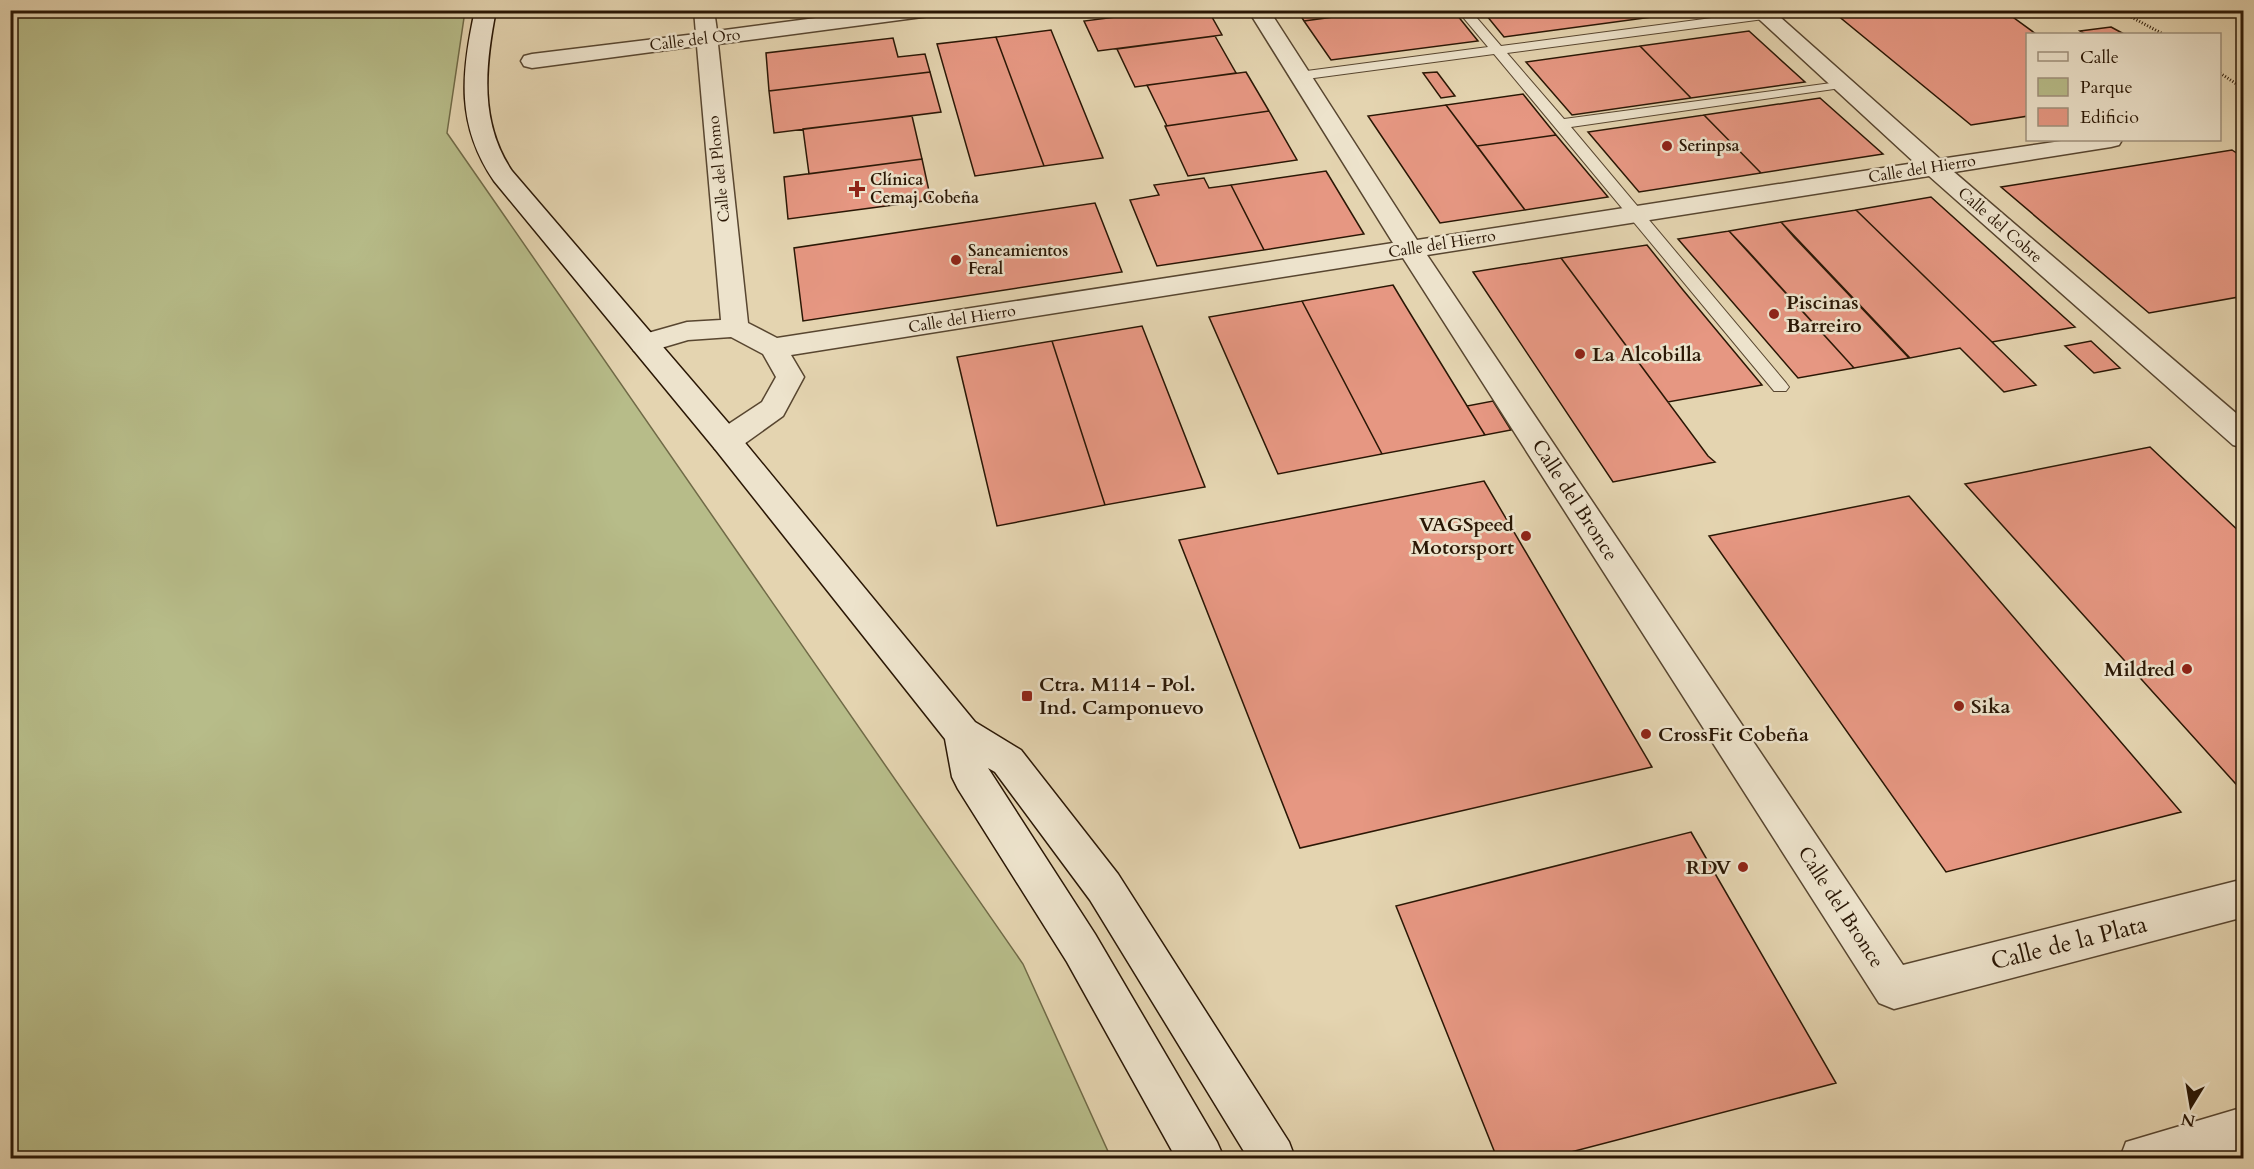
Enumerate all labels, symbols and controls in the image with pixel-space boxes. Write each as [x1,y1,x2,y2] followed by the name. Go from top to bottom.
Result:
[648,23,742,56] street label: Calle del Oro
[2026,33,2221,141] legend
[2080,45,2119,70] text: Calle
[2080,75,2133,100] text: Parque
[2080,105,2139,130] text: Edificio
[702,114,736,224] street label: Calle del Plomo
[1679,135,1740,157] place label: Serinpsa
[1660,139,1674,153] marker: Serinpsa
[1867,150,1978,188] street label: Calle del Hierro
[870,169,979,209] place label: Clínica Cemaj Cobeña
[848,180,866,198] marker: Clínica Cemaj Cobeña
[1953,182,2047,268] street label: Calle del Cobre
[1387,225,1498,263] street label: Calle del Hierro
[968,240,1068,280] place label: Saneamientos Feral
[949,253,963,267] marker: Saneamientos Feral
[1786,289,1862,339] place label: Piscinas Barreiro
[907,300,1018,338] street label: Calle del Hierro
[1767,307,1781,321] marker: Piscinas Barreiro
[1592,341,1702,368] place label: La Alcobilla
[1573,347,1587,361] marker: La Alcobilla
[1526,434,1624,566] street label: Calle del Bronce
[1411,511,1515,561] place label: VAGSpeed Motorsport
[1519,529,1533,543] marker: VAGSpeed Motorsport
[2104,656,2176,683] place label: Mildred
[2180,662,2194,676] marker: Mildred
[1039,671,1204,721] place label: Ctra. M114 - Pol. Ind. Camponuevo
[1020,689,1034,703] marker: Ctra. M114 - Pol. Ind. Camponuevo
[1971,693,2010,720] place label: Sika
[1952,699,1966,713] marker: Sika
[1658,721,1809,748] place label: CrossFit Cobeña
[1639,727,1653,741] marker: CrossFit Cobeña
[1792,841,1890,973] street label: Calle del Bronce
[1686,854,1731,881] place label: RDV
[1736,860,1750,874] marker: RDV
[1987,907,2151,978] street label: Calle de la Plata
[2161,1076,2221,1136] north arrow
[2179,1108,2197,1132] text: N

